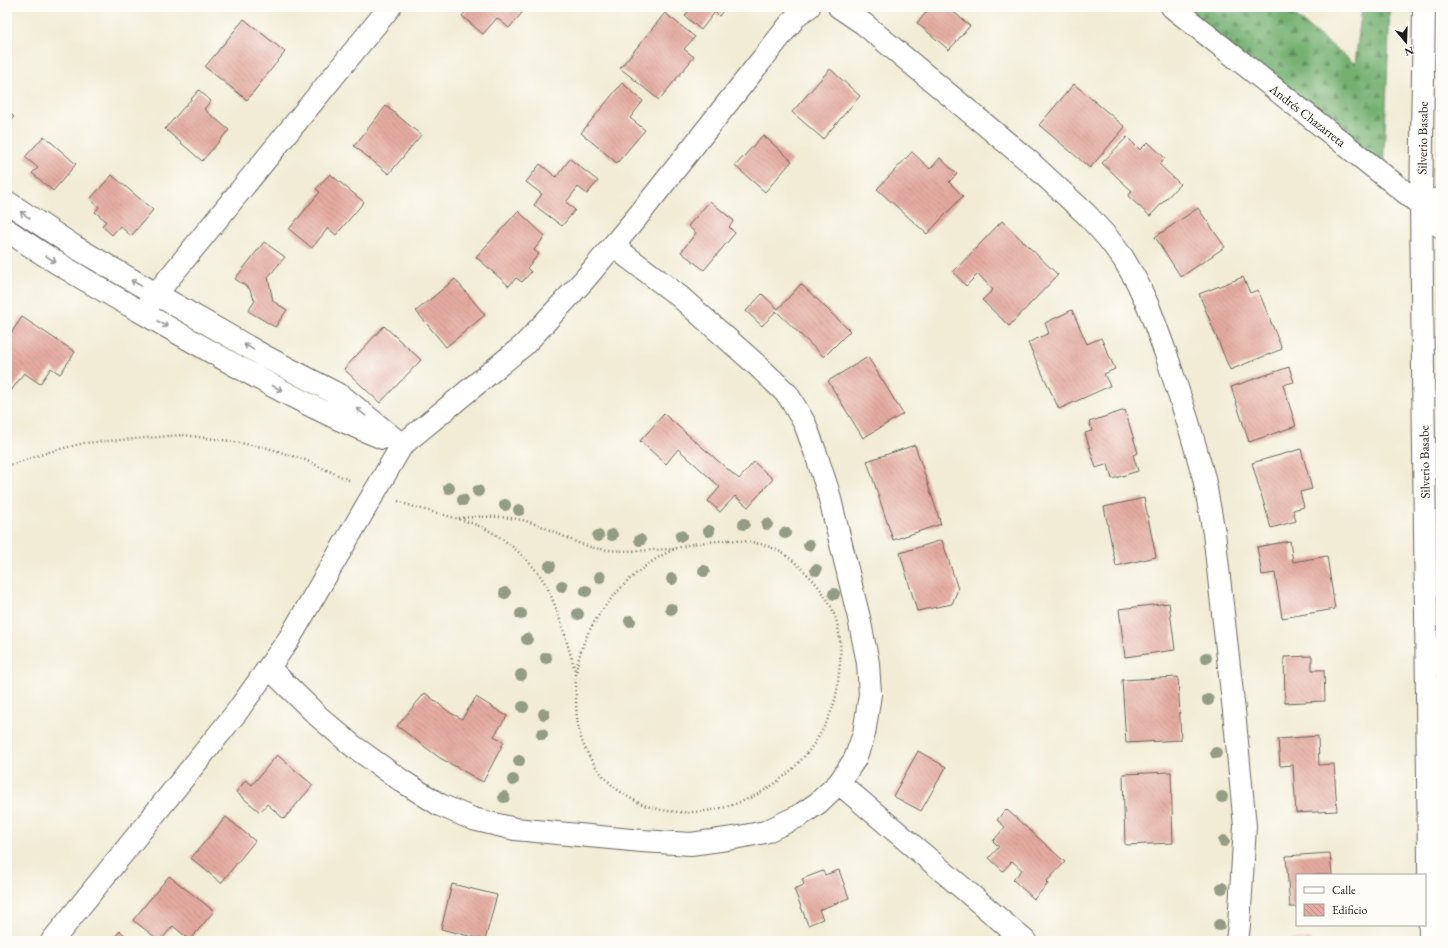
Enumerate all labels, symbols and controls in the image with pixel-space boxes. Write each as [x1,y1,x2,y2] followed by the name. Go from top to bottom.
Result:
[1386,22,1426,62] north arrow
[1403,43,1416,60] text: N
[1265,80,1350,151] street label: Andrés Chazarreta
[1413,101,1432,175] street label: Silverio Basabe
[20,211,31,219] one-way arrow
[45,255,56,263] one-way arrow
[130,278,142,286] one-way arrow
[157,321,169,329] one-way arrow
[243,343,255,351] one-way arrow
[271,385,283,392] one-way arrow
[356,407,366,416] one-way arrow
[1415,425,1434,499] street label: Silverio Basabe
[1296,874,1426,926] legend
[1332,882,1356,898] text: Calle
[1332,902,1368,918] text: Edificio

